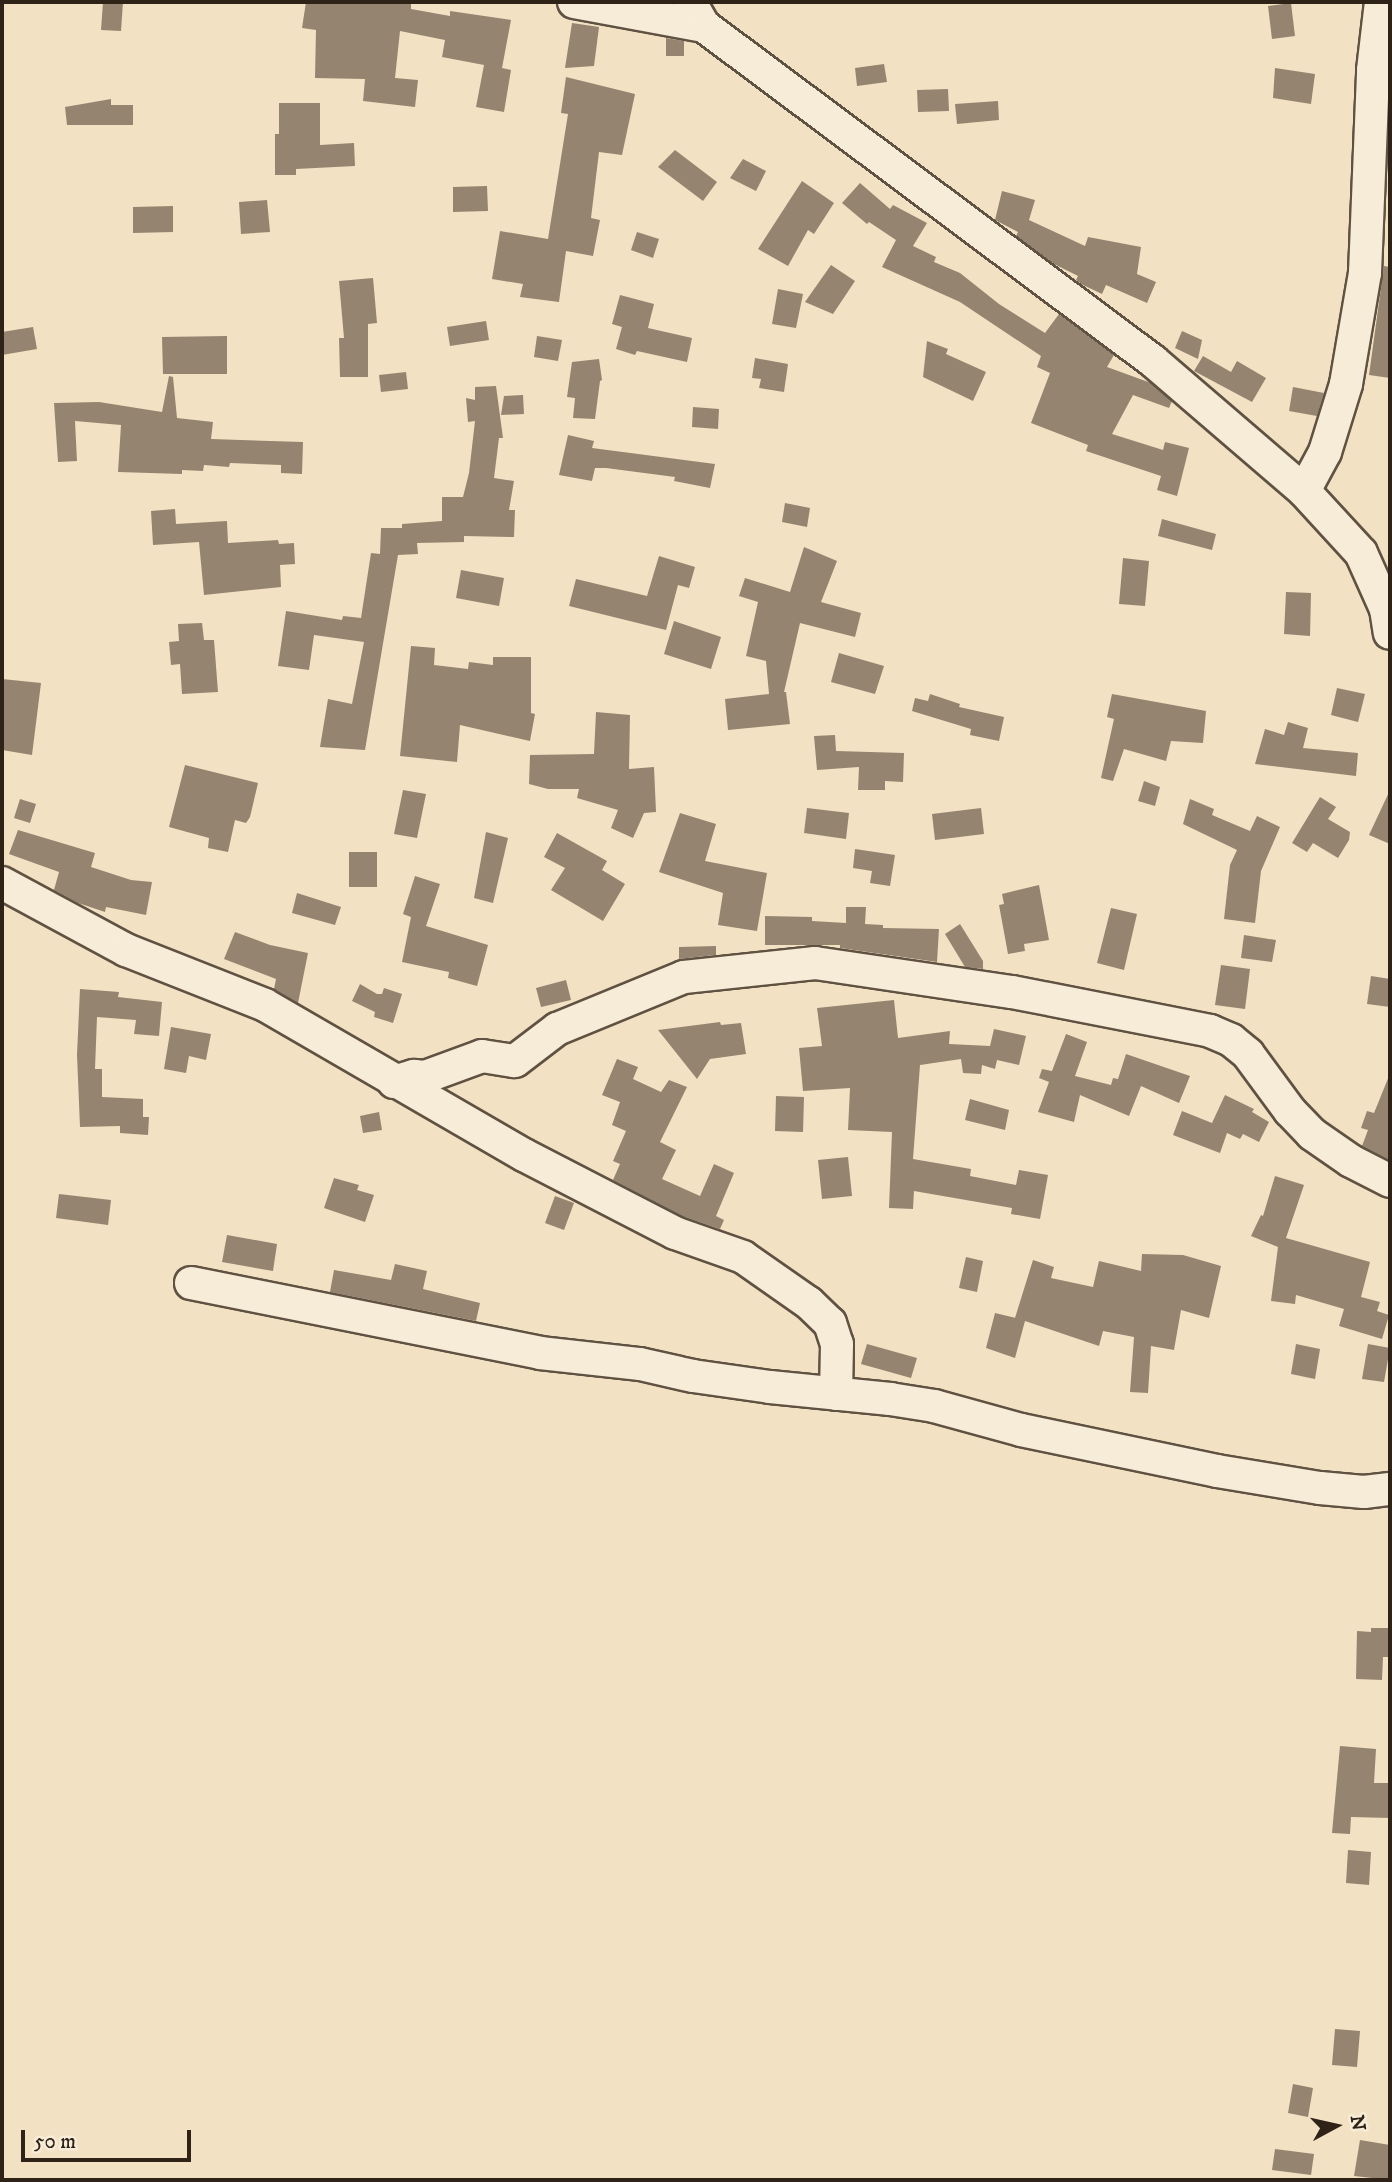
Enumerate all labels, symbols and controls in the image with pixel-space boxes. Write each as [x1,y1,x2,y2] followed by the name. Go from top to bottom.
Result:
[1301,2091,1371,2161] north arrow
[1345,2114,1370,2132] text: N
[24,2116,194,2160] scale bar
[34,2129,76,2155] text: 50 m

